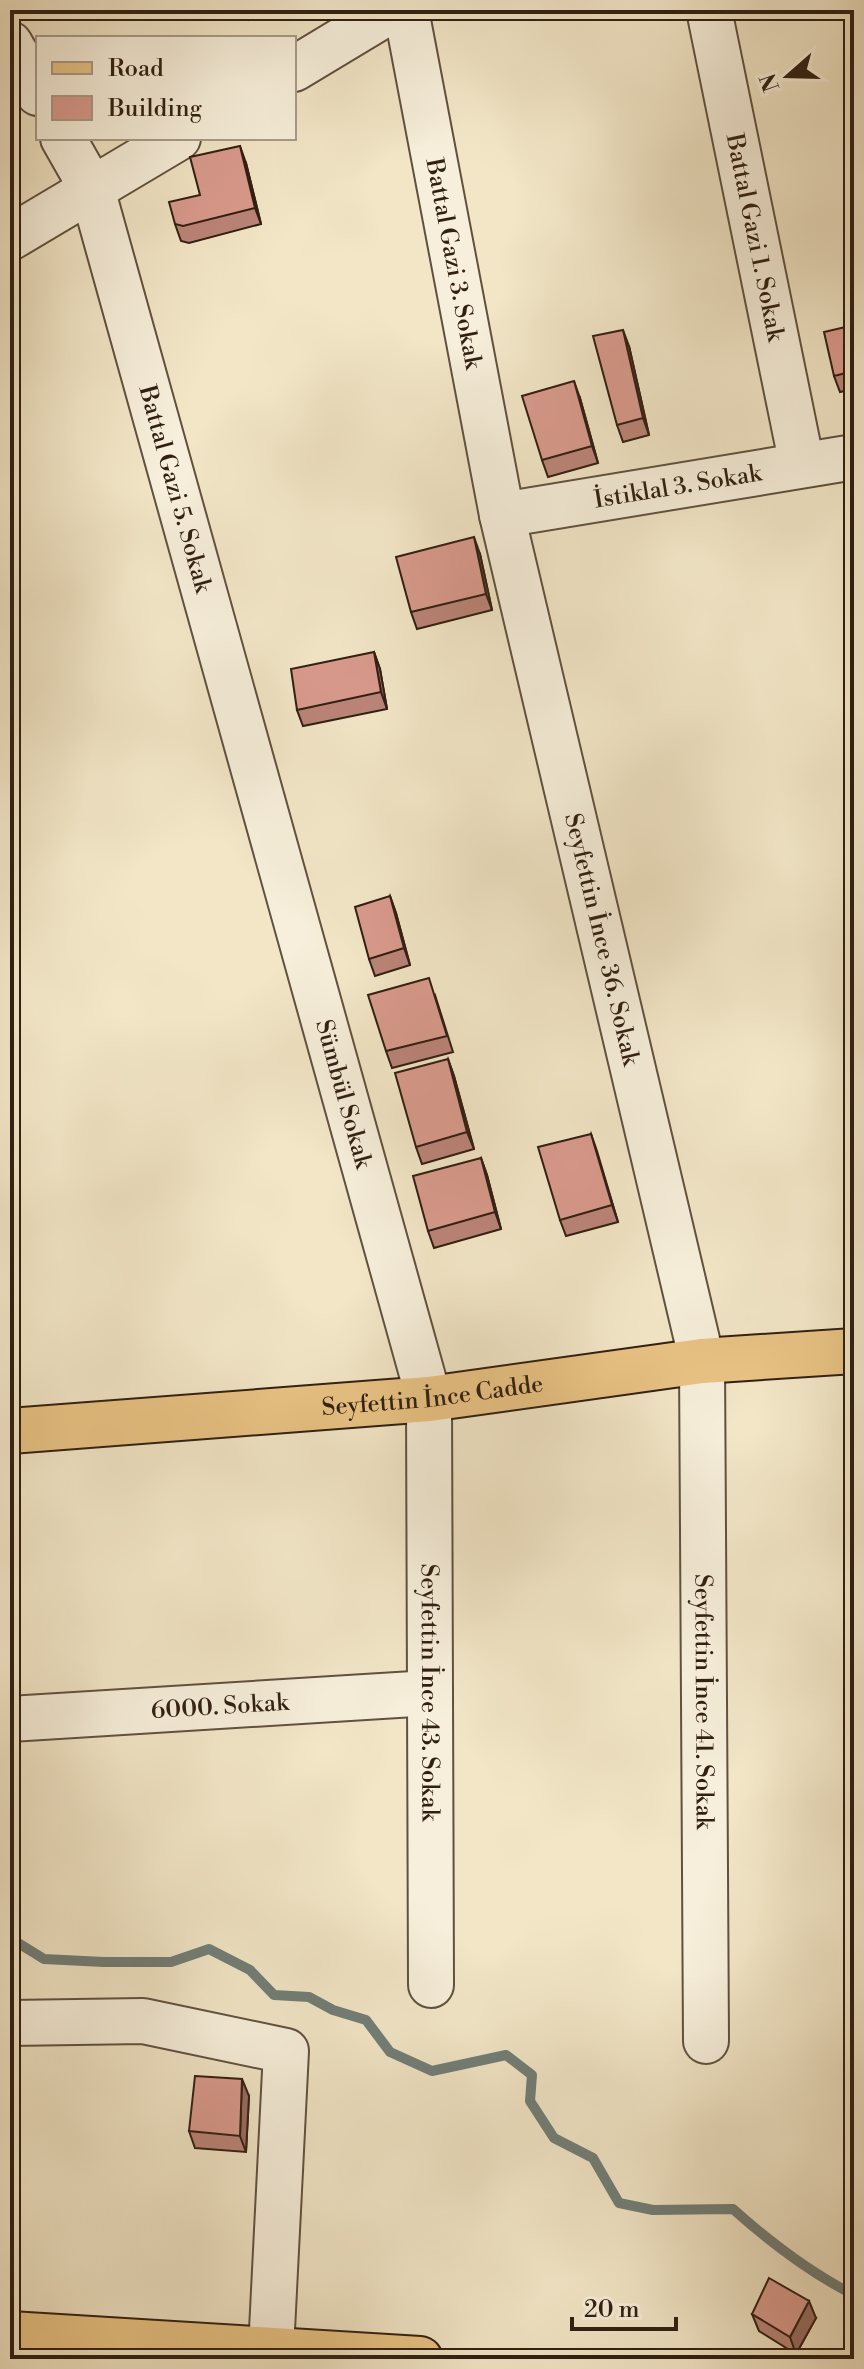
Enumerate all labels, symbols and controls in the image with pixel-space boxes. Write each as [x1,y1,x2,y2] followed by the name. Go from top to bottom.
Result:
[36,36,296,140] legend
[748,36,828,116] north arrow
[108,54,164,84] text: Road
[755,69,786,95] text: N
[107,94,202,124] text: Building
[718,130,791,345] street label: Battal Gazi 1. Sokak
[418,155,488,373] street label: Battal Gazi 3. Sokak
[131,381,218,598] street label: Battal Gazi 5. Sokak
[592,458,765,516] street label: İstiklal 3. Sokak
[557,810,646,1070] street label: Seyfettin İnce 36. Sokak
[308,1016,378,1173] street label: Sümbül Sokak
[321,1369,545,1423] street label: Seyfettin İnce Cadde
[414,1563,445,1823] street label: Seyfettin İnce 43. Sokak
[687,1574,719,1831] street label: Seyfettin İnce 41. Sokak
[150,1688,291,1726] street label: 6000. Sokak
[572,2281,676,2331] scale bar
[584,2295,640,2325] text: 20 m

